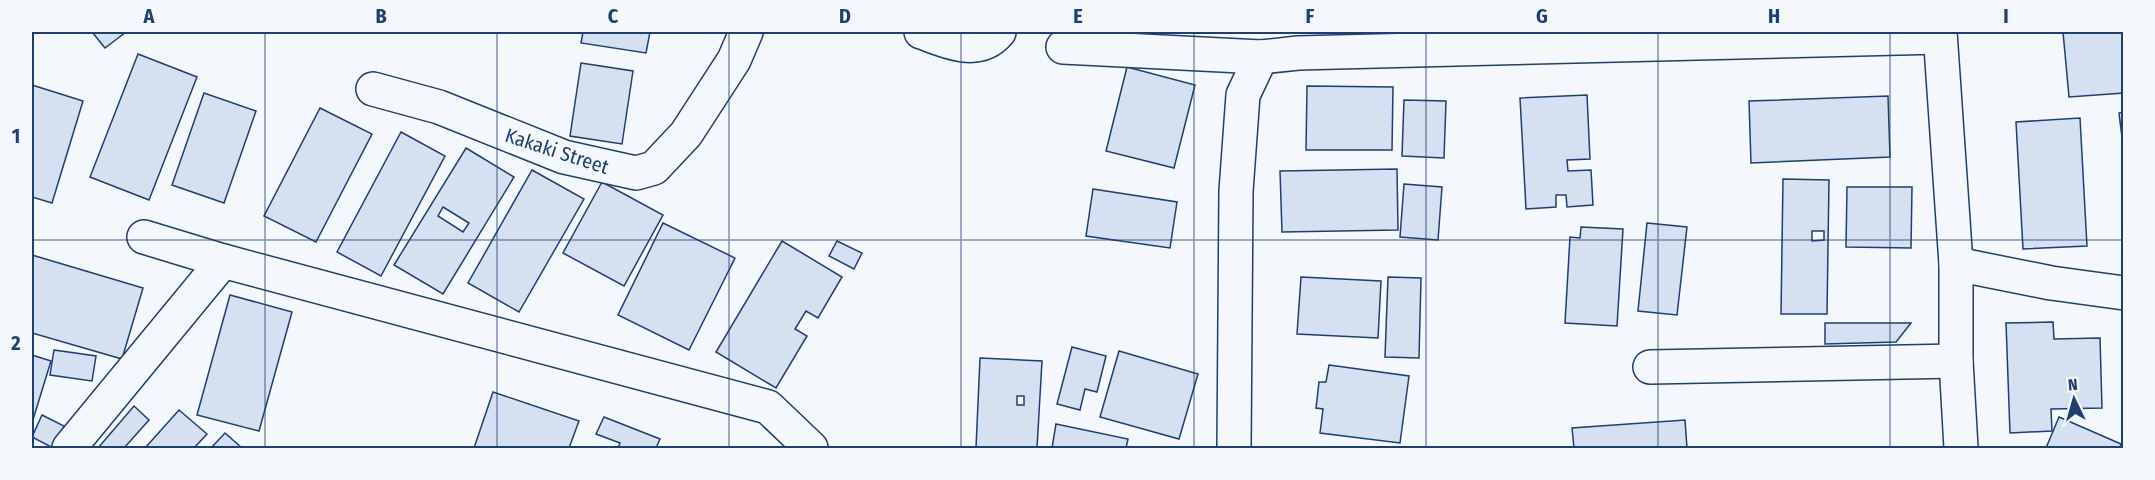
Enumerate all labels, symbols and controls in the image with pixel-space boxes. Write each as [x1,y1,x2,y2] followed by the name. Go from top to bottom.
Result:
[143,4,156,28] text: A
[375,4,387,28] text: B
[608,4,619,28] text: C
[839,4,851,28] text: D
[1073,4,1083,28] text: E
[1306,4,1315,28] text: F
[1536,4,1548,28] text: G
[1768,4,1780,28] text: H
[2003,4,2009,28] text: I
[502,123,612,179] street label: Kakaki Street
[12,124,20,148] text: 1
[10,331,21,355] text: 2
[2044,369,2104,429] north arrow
[2067,375,2078,394] text: N

